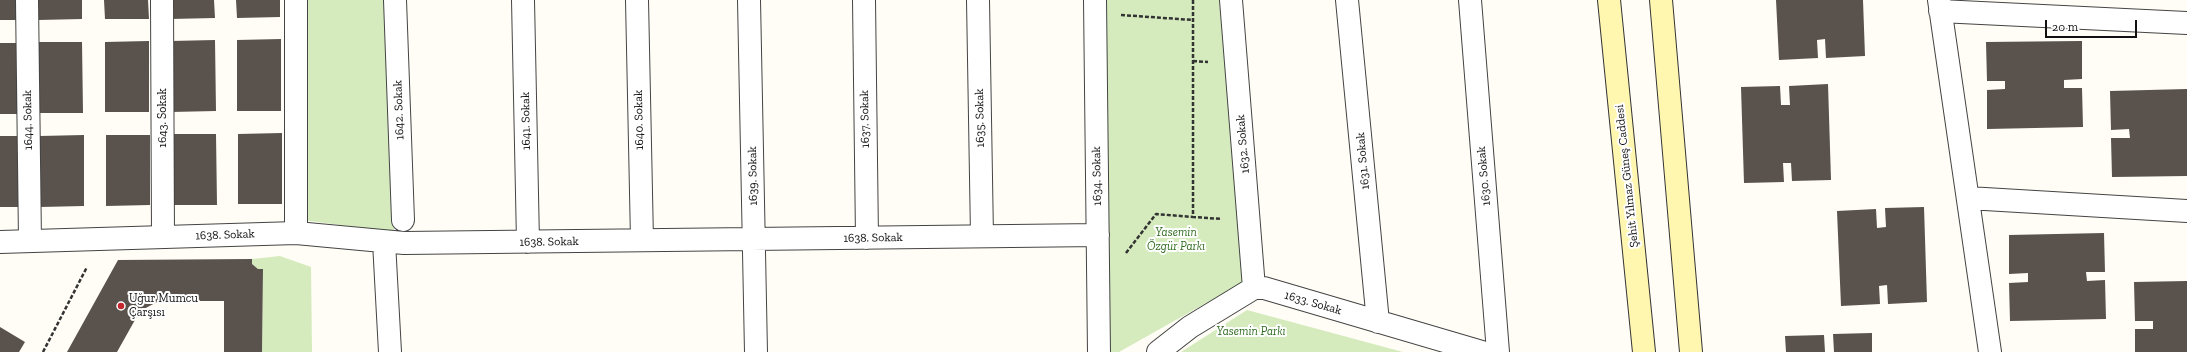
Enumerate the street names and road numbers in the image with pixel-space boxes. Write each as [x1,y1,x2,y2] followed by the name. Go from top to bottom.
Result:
[391,80,407,140] street label: 1642. Sokak
[156,88,170,148] street label: 1643. Sokak
[972,88,988,148] street label: 1635. Sokak
[20,90,36,150] street label: 1644. Sokak
[631,90,647,150] street label: 1640. Sokak
[857,90,873,148] street label: 1637. Sokak
[518,92,534,150] street label: 1641. Sokak
[1612,104,1642,248] street label: Şehit Yılmaz Güneş Caddesi
[1233,114,1253,174] street label: 1632. Sokak
[1353,132,1373,190] street label: 1631. Sokak
[745,146,761,206] street label: 1639. Sokak
[1089,146,1105,206] street label: 1634. Sokak
[1474,146,1494,206] street label: 1630. Sokak
[195,227,255,243] street label: 1638. Sokak
[843,230,903,246] street label: 1638. Sokak
[519,234,579,250] street label: 1638. Sokak
[1283,288,1343,318] street label: 1633. Sokak

